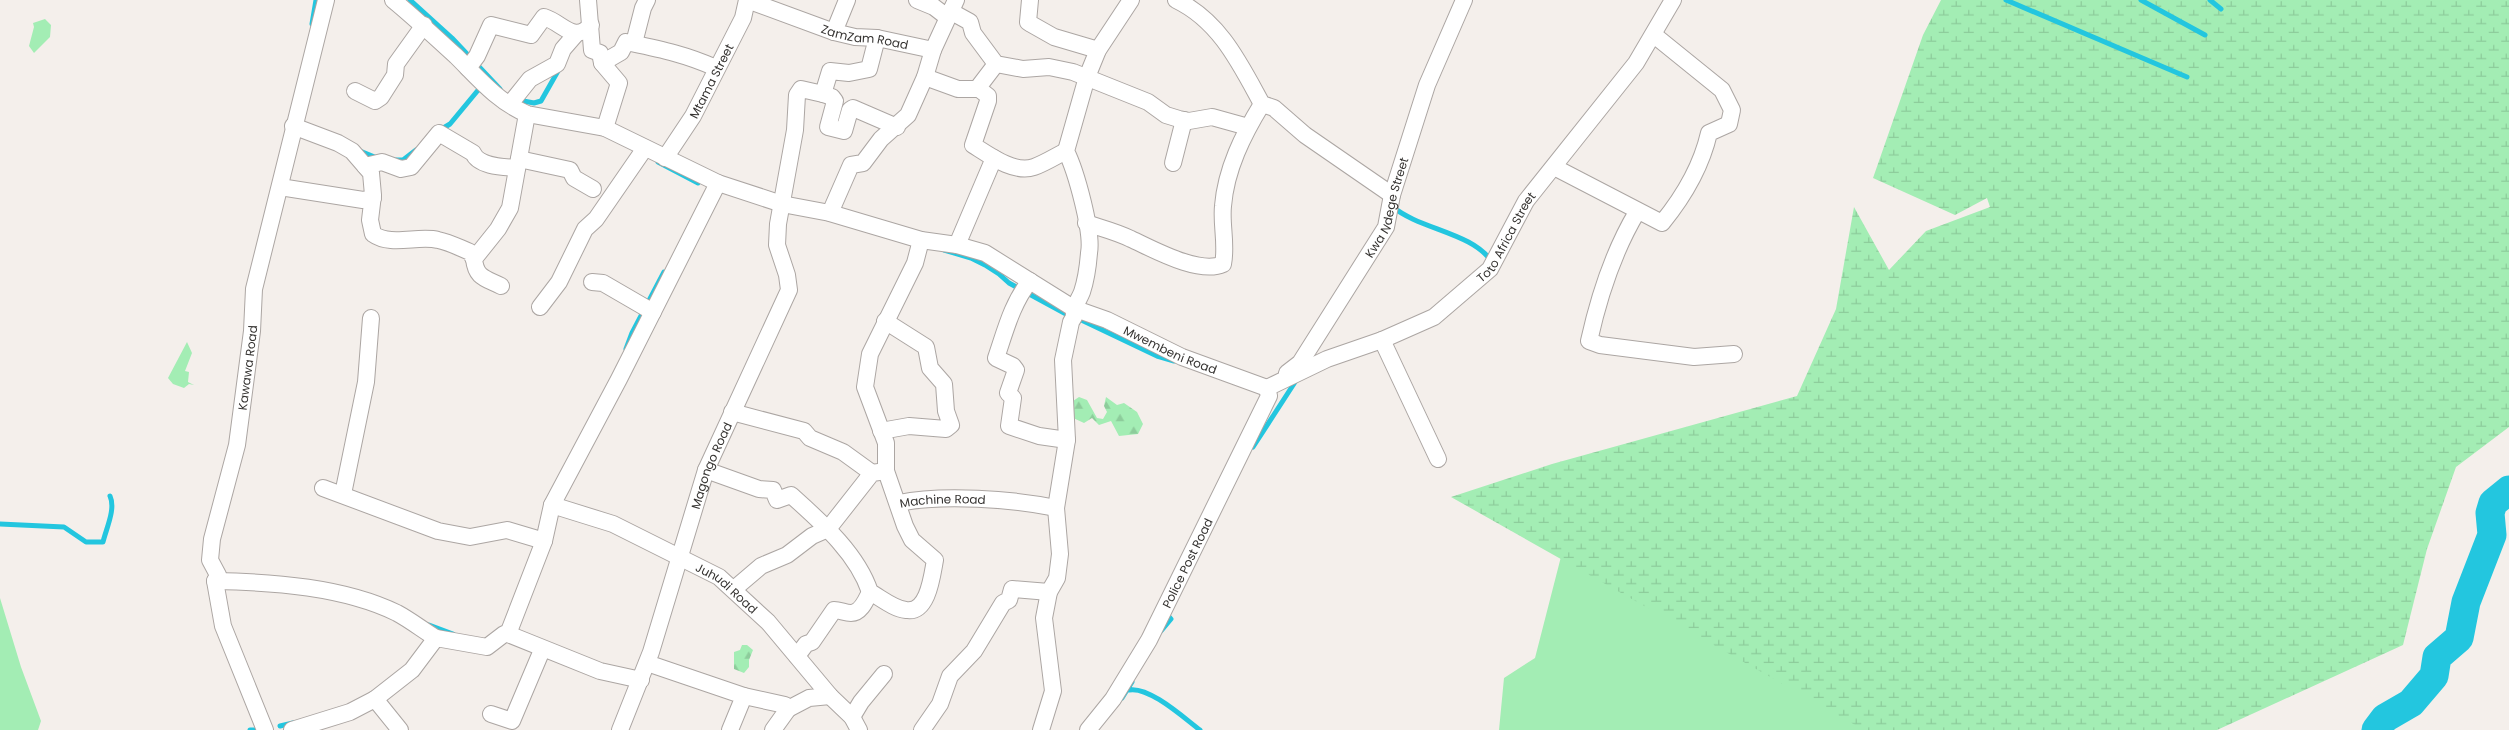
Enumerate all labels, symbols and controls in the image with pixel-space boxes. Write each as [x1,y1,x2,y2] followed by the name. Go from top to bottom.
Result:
[819,20,910,53] street label: ZamZam Road
[685,41,737,121] street label: Mtama Street
[1360,155,1412,261] street label: Kwa Ndege Street
[1472,188,1539,286] street label: Toto Africa Street
[1121,321,1219,378] street label: Mwembeni Road
[233,325,261,411] street label: Kawawa Road
[686,419,736,511] street label: Magongo Road
[898,490,986,511] street label: Machine Road
[1158,515,1216,611] street label: Police Post Road
[693,558,762,617] street label: Juhudi Road

